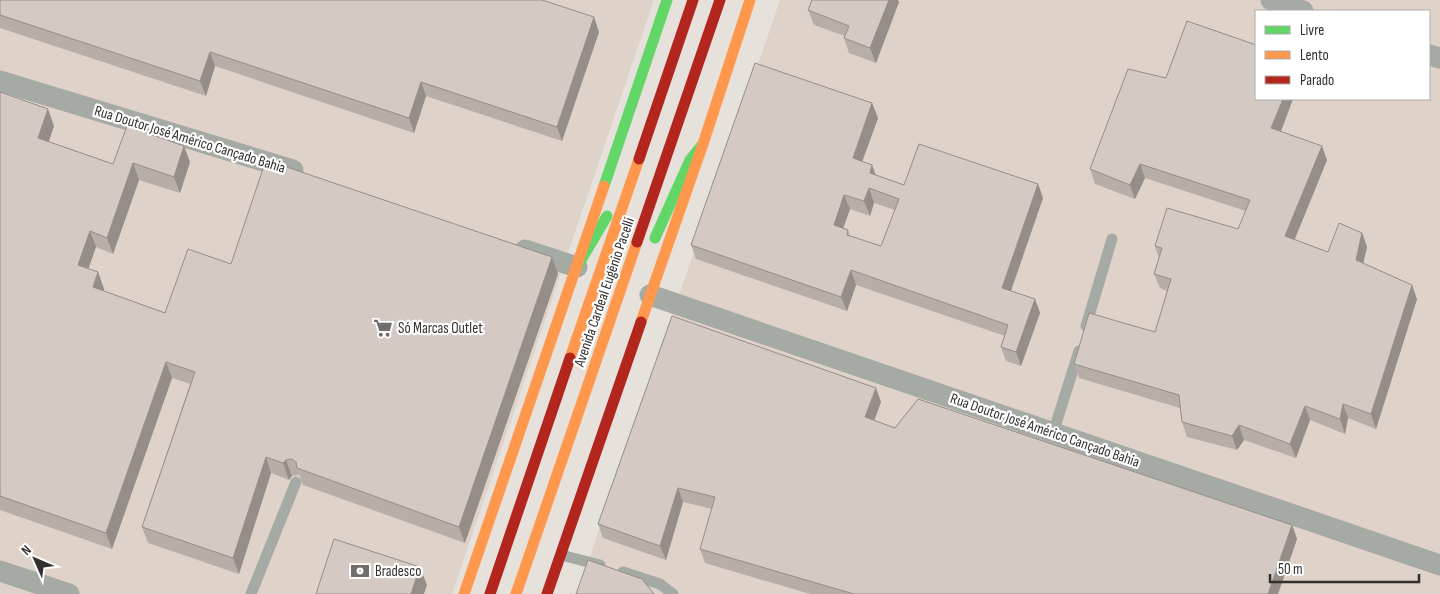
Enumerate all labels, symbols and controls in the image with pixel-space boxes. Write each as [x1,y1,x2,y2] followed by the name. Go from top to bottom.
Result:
[1255,10,1430,100] legend
[1300,21,1324,40] text: Livre
[1300,46,1329,65] text: Lento
[1300,71,1334,90] text: Parado
[92,101,288,178] street label: Rua Doutor José Américo Cançado Bahia
[570,215,639,370] street label: Avenida Cardeal Eugênio Pacelli
[372,317,394,339] supermarket icon: Só Marcas Outlet
[398,319,483,338] place label: Só Marcas Outlet
[948,389,1142,472] street label: Rua Doutor José Américo Cançado Bahia
[10,534,60,584] north arrow
[18,542,35,559] text: N
[1270,552,1419,584] scale bar
[349,560,371,582] bank icon: Bradesco
[1278,560,1303,579] text: 50 m
[375,562,421,581] place label: Bradesco

